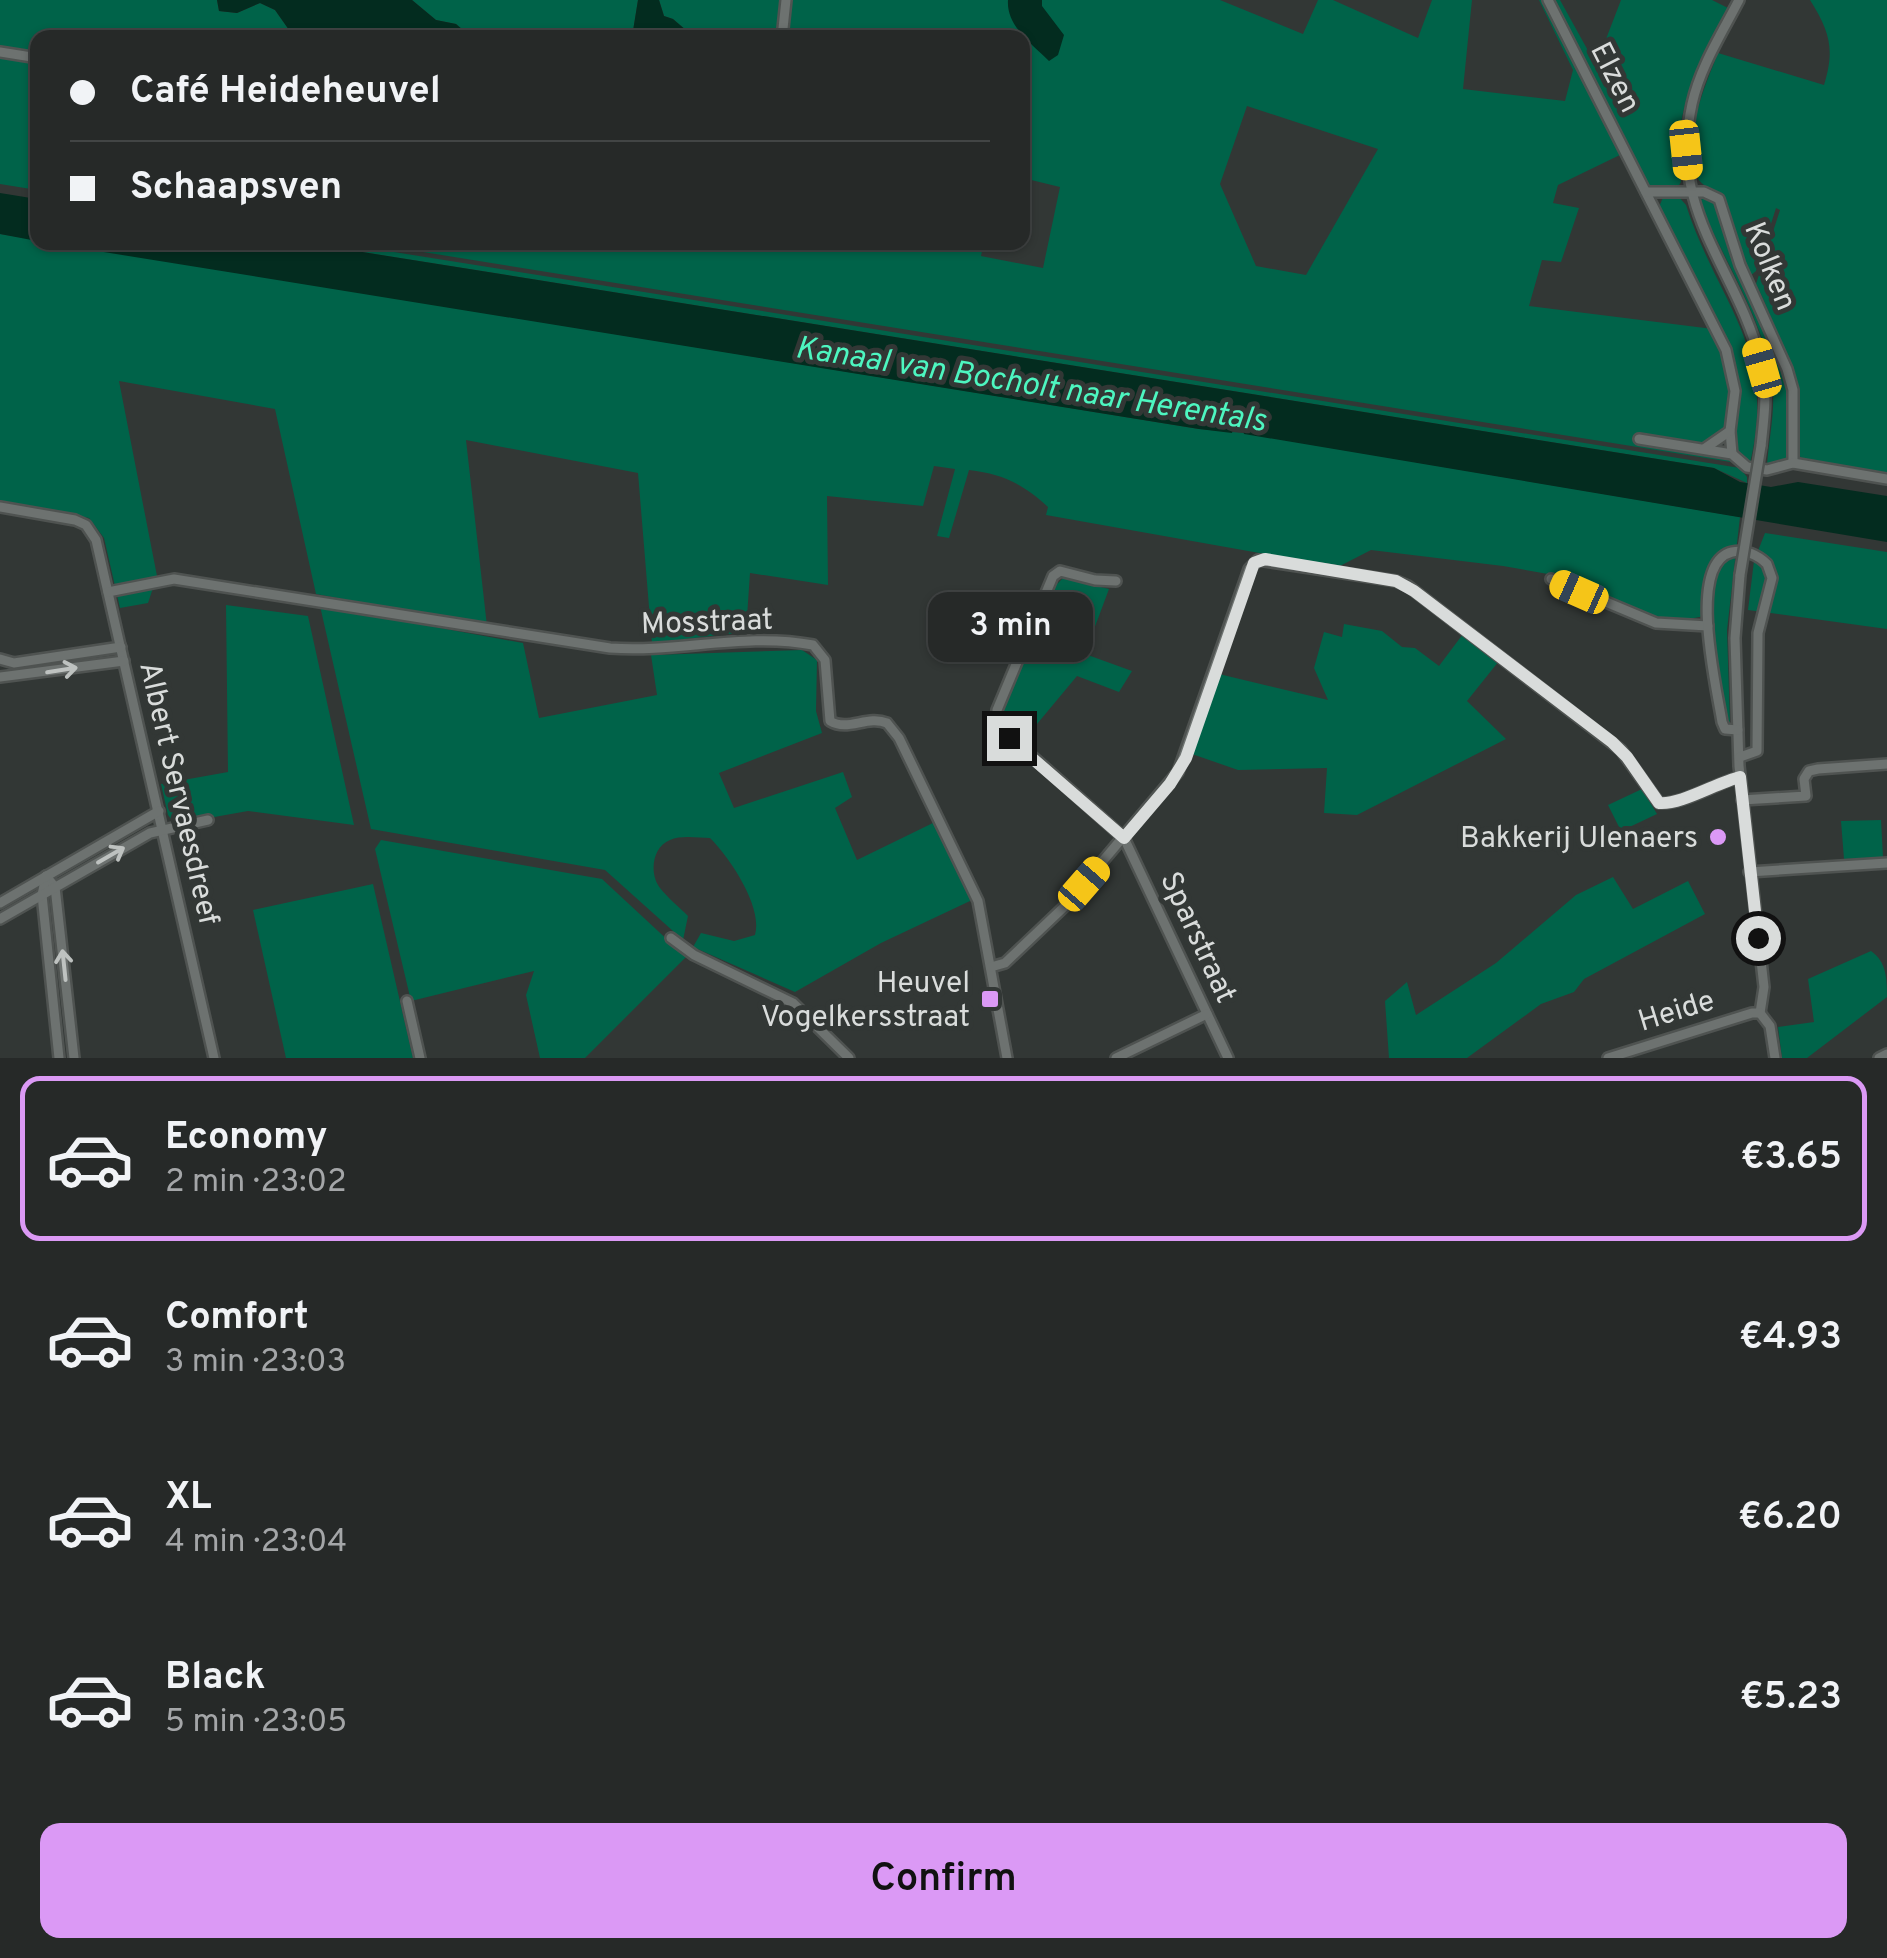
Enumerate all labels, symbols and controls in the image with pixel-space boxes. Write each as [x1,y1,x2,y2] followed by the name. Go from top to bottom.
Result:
[1580,37,1647,120] street label: Elzen
[130,68,441,117] text: Café Heideheuvel
[1668,119,1704,181] car
[130,164,342,213] text: Schaapsven
[1734,217,1803,317] street label: Kolken
[792,329,1269,443] water label: Kanaal van Bocholt naar Herentals
[1739,335,1785,401] car
[1545,566,1613,618] car
[926,593,1092,663] callout: 3 min
[640,603,774,644] street label: Mosstraat
[969,607,1052,647] text: 3 min
[129,658,226,929] street label: Albert Servaesdreef
[45,660,77,678] one-way arrow
[987,716,1032,761] route end
[1460,821,1698,858] place label: Bakkerij Ulenaers
[1707,826,1729,848] marker: Bakkerij Ulenaers
[96,845,125,865] one-way arrow
[1053,852,1115,916] car
[1150,867,1243,1010] street label: Sparstraat
[1736,916,1781,961] route start
[54,950,73,982] one-way arrow
[761,966,970,1037] place label: Heuvel Vogelkersstraat
[1634,983,1719,1041] street label: Heide
[979,988,1001,1010] marker: Heuvel Vogelkersstraat
[45,1114,135,1204] icon: car
[165,1114,327,1163] text: Economy
[1740,1134,1842,1183] text: €3.65
[165,1163,347,1203] text: 2 min · 23:02
[45,1294,135,1384] icon: car
[165,1294,309,1343] text: Comfort
[1739,1314,1842,1363] text: €4.93
[165,1343,346,1383] text: 3 min · 23:03
[45,1474,135,1564] icon: car
[165,1474,212,1523] text: XL
[1738,1494,1842,1543] text: €6.20
[165,1523,347,1563] text: 4 min · 23:04
[45,1654,135,1744] icon: car
[165,1654,265,1703] text: Black
[1740,1674,1842,1723] text: €5.23
[165,1703,347,1743] text: 5 min · 23:05
[40,1823,1847,1938] button: Confirm

